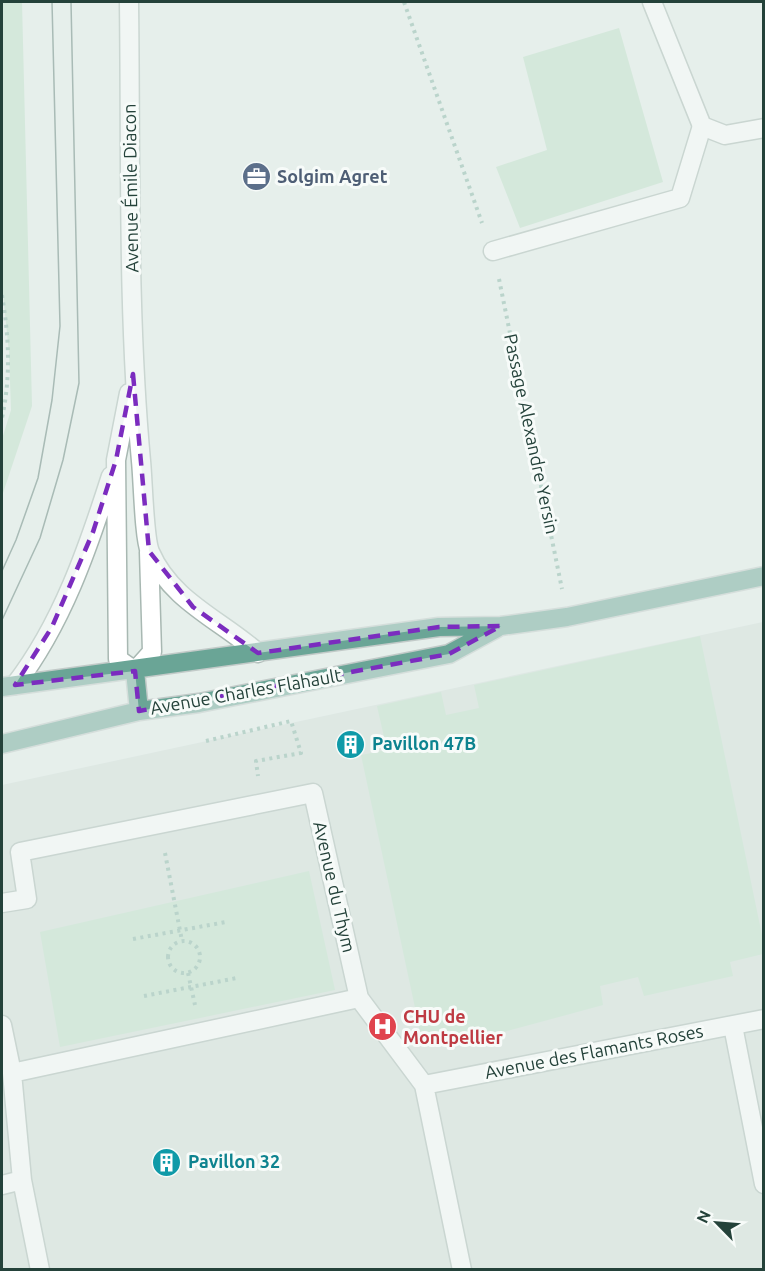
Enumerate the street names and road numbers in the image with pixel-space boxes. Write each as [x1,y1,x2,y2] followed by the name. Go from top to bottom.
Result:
[118,103,141,273] street label: Avenue Émile Diacon
[501,332,563,536] street label: Passage Alexandre Yersin
[149,664,343,718] street label: Avenue Charles Flahault
[310,819,360,954] street label: Avenue du Thym
[483,1020,705,1082] street label: Avenue des Flamants Roses

